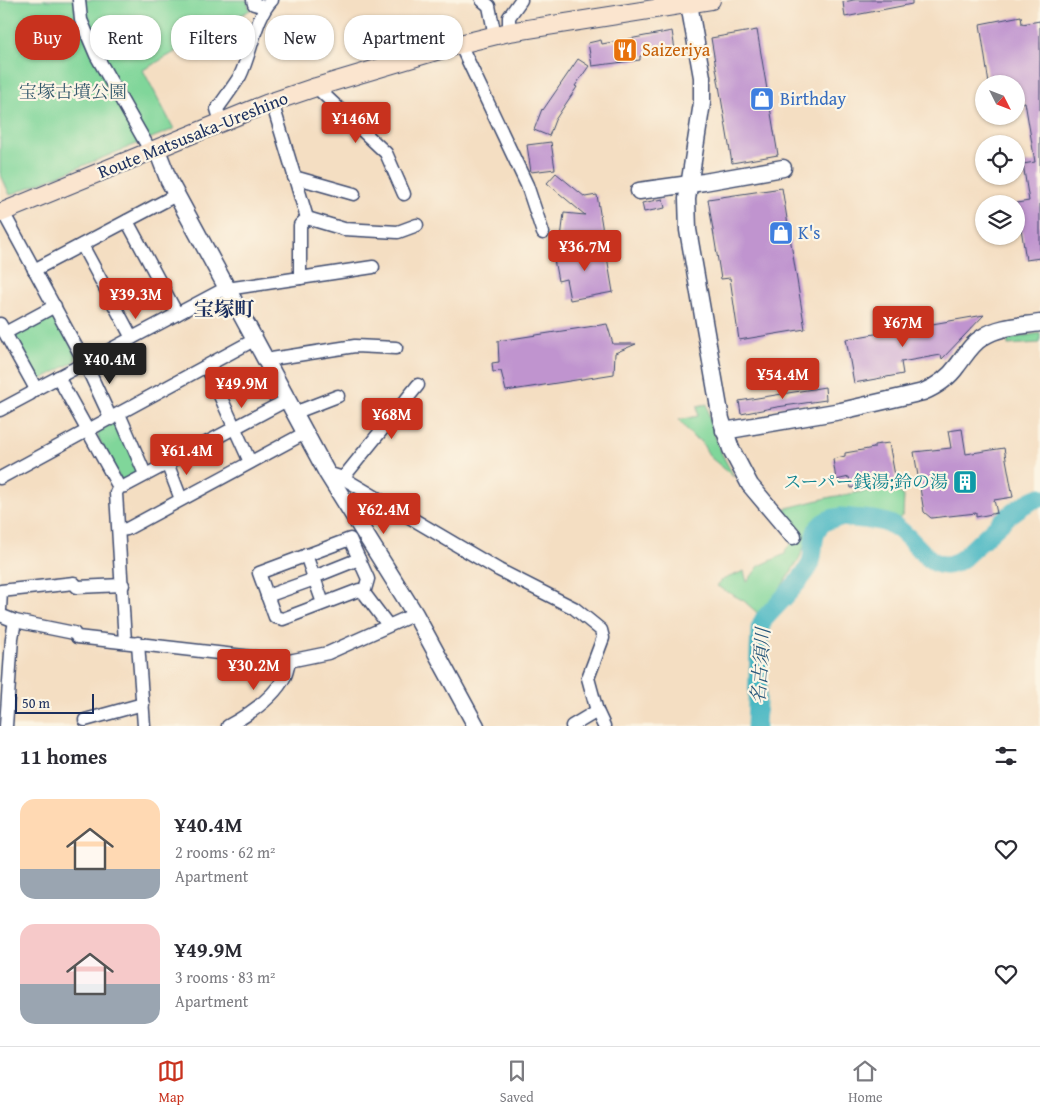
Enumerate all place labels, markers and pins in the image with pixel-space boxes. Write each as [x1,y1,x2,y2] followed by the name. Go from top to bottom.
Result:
[642,36,711,63] place label: Saizeriya
[612,37,638,63] restaurant icon: Saizeriya
[780,85,846,112] place label: Birthday
[749,86,775,112] shop icon: Birthday
[321,102,391,144] pin: ¥146M
[798,219,820,246] place label: K's
[768,220,794,246] shop icon: K's
[544,230,626,272] pin: ¥36.7M
[95,278,177,320] pin: ¥39.3M
[873,306,933,348] pin: ¥67M
[69,342,151,385] pin: ¥40.4M
[742,358,824,400] pin: ¥54.4M
[201,366,283,409] pin: ¥49.9M
[362,398,422,440] pin: ¥68M
[146,434,228,476] pin: ¥61.4M
[783,468,948,495] place label: スーパー銭湯;鈴の湯
[952,469,978,495] building icon: スーパー銭湯;鈴の湯
[343,492,425,535] pin: ¥62.4M
[213,648,295,691] pin: ¥30.2M

